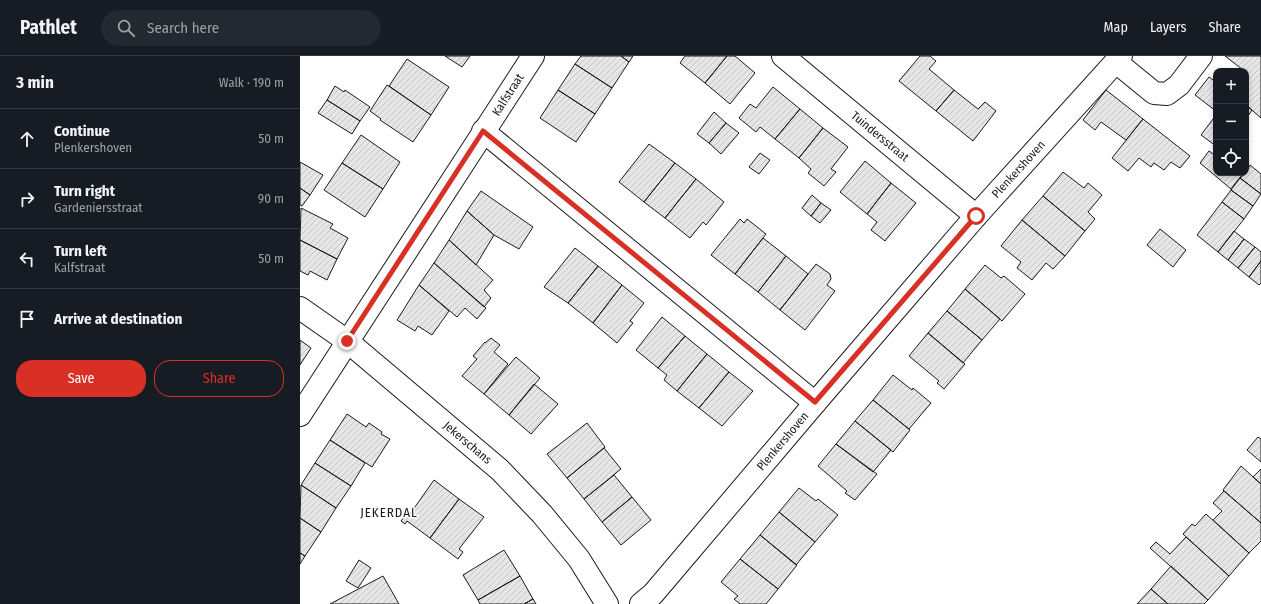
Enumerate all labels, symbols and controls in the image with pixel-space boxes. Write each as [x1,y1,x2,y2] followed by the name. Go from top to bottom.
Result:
[101,10,381,46] search box
[20,16,77,39] text: Pathlet
[115,17,137,39] icon: search
[147,19,219,37] text: Search here
[1104,19,1128,36] text: Map
[1150,19,1186,36] text: Layers
[1208,19,1241,36] text: Share
[1213,68,1249,176] map controls
[1213,68,1249,104] button: +
[489,71,527,118] street label: Kalfstraat
[16,72,54,93] text: 3 min
[219,75,284,90] text: Walk · 190 m
[1213,104,1249,140] button: −
[848,108,912,164] street label: Tuindersstraat
[54,122,110,140] text: Continue
[16,128,38,150] icon: ahead
[258,131,284,146] text: 50 m
[989,138,1048,201] street label: Plenkershoven
[54,140,132,155] text: Plenkershoven
[1213,140,1249,176] button: locate
[54,182,115,200] text: Turn right
[16,188,38,210] icon: right
[258,191,284,206] text: 90 m
[54,200,143,215] text: Gardeniersstraat
[967,207,985,225] route start
[54,242,107,260] text: Turn left
[16,248,38,270] icon: left
[258,251,284,266] text: 50 m
[54,260,105,275] text: Kalfstraat
[16,308,38,330] icon: arrive
[54,310,182,328] text: Arrive at destination
[338,332,356,350] route end
[16,360,146,397] button: Save
[154,360,284,397] button: Share
[754,409,811,473] street label: Plenkershoven
[441,418,494,467] street label: Jekerschans
[360,505,418,520] district label: JEKERDAL

